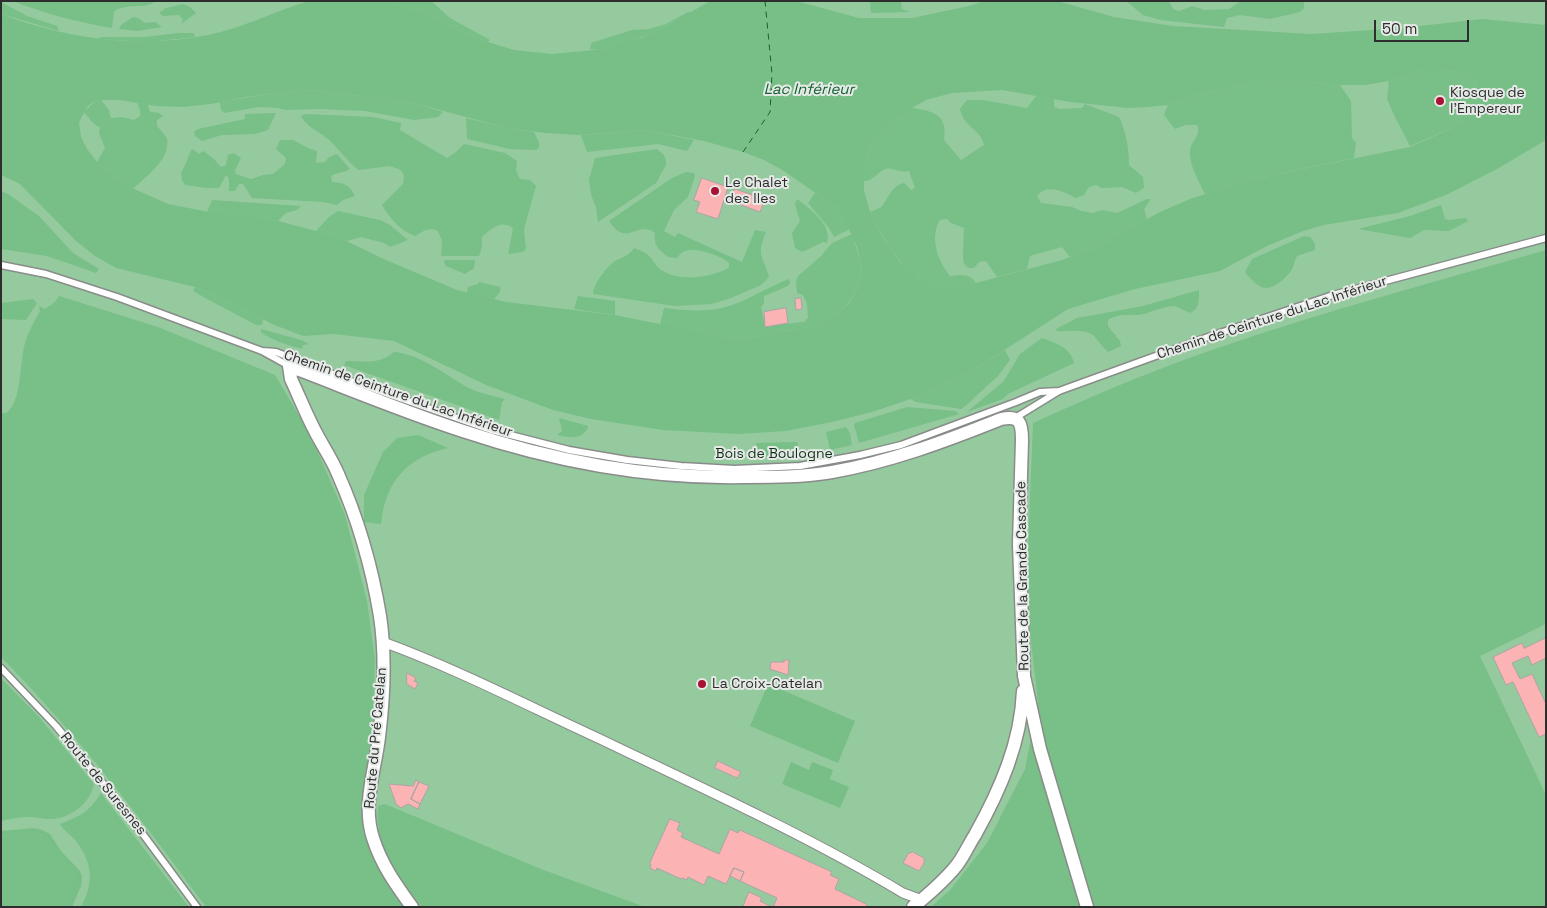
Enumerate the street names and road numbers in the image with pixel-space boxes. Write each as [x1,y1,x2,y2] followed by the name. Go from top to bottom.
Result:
[1155,273,1389,363] street label: Chemin de Ceinture du Lac Inférieur
[281,347,515,441] street label: Chemin de Ceinture du Lac Inférieur
[1013,481,1033,671] street label: Route de la Grande Cascade
[361,667,391,809] street label: Route du Pré Catelan
[56,729,150,839] street label: Route de Suresnes

